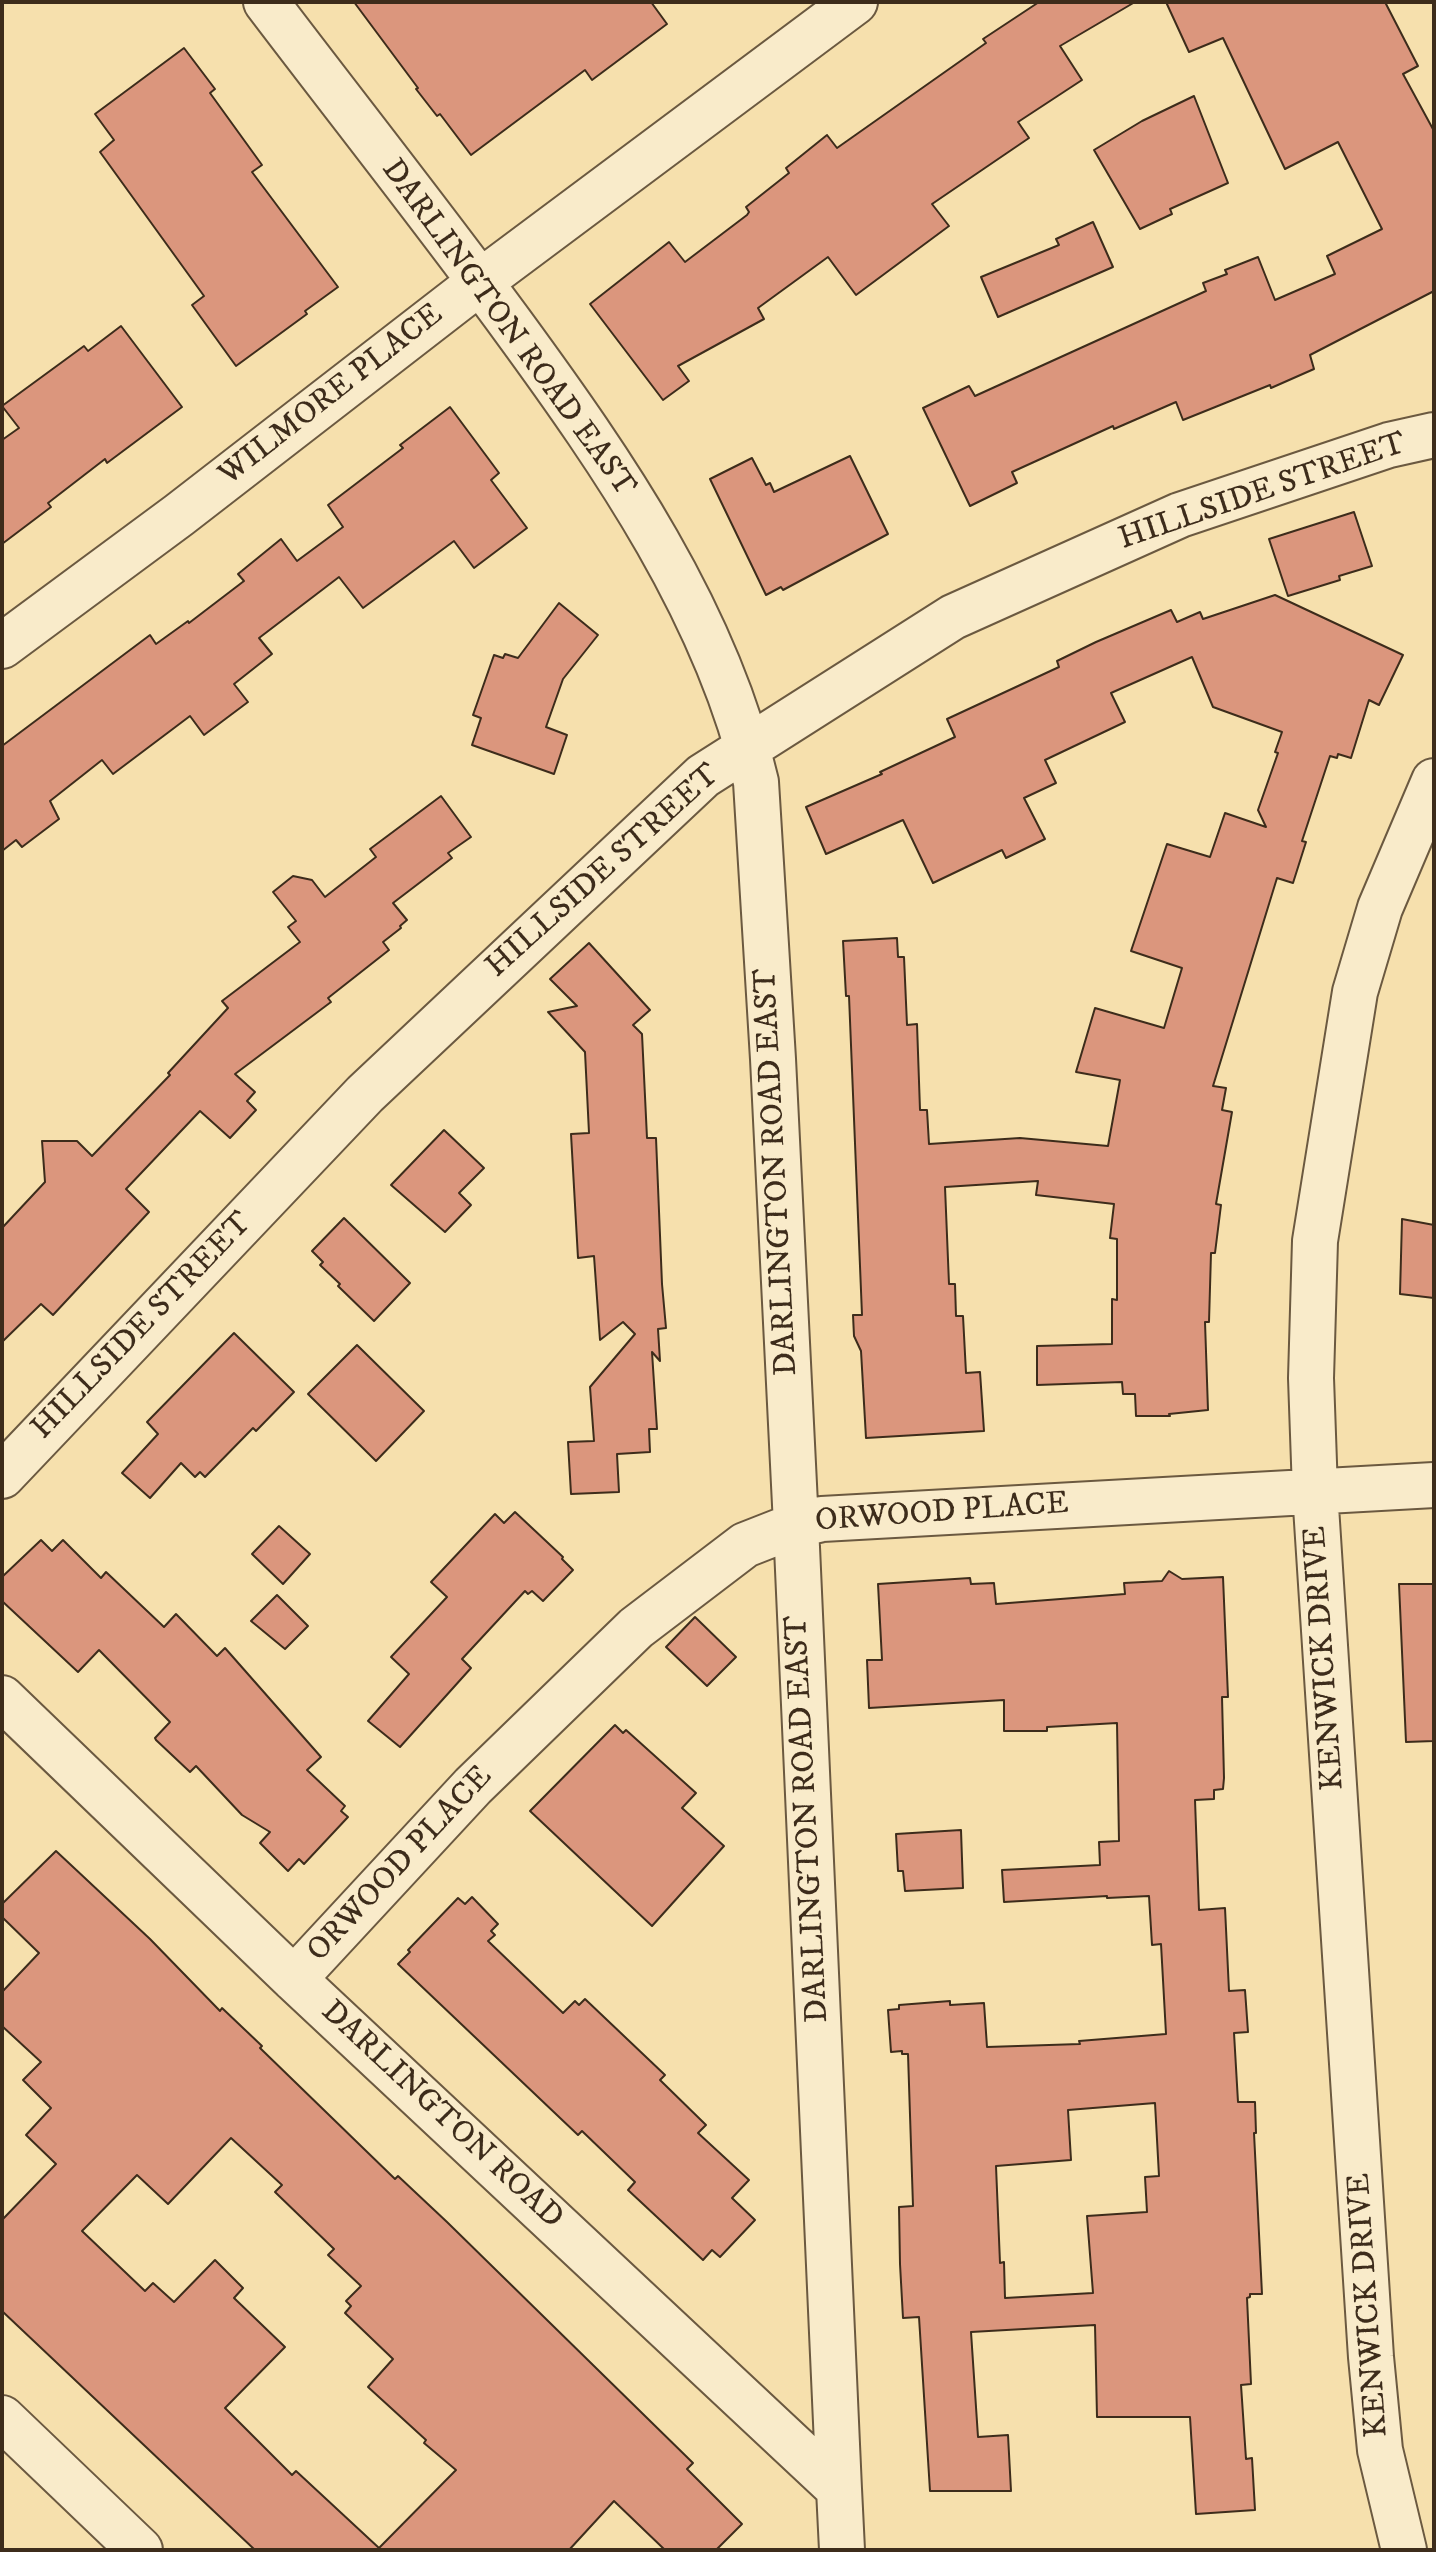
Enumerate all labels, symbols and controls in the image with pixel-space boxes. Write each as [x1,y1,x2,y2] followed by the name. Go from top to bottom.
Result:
[372,153,642,505] street label: DARLINGTON ROAD EAST
[212,297,452,495] street label: WILMORE PLACE
[1114,426,1412,560] street label: HILLSIDE STREET
[479,757,729,987] street label: HILLSIDE STREET
[748,967,808,1377] street label: DARLINGTON ROAD EAST
[25,1205,261,1449] street label: HILLSIDE STREET
[814,1486,1070,1542] street label: ORWOOD PLACE
[1298,1524,1354,1792] street label: KENWICK DRIVE
[779,1614,839,2024] street label: DARLINGTON ROAD EAST
[300,1759,502,1971] street label: ORWOOD PLACE
[312,1994,570,2238] street label: DARLINGTON ROAD
[1342,2171,1398,2439] street label: KENWICK DRIVE

